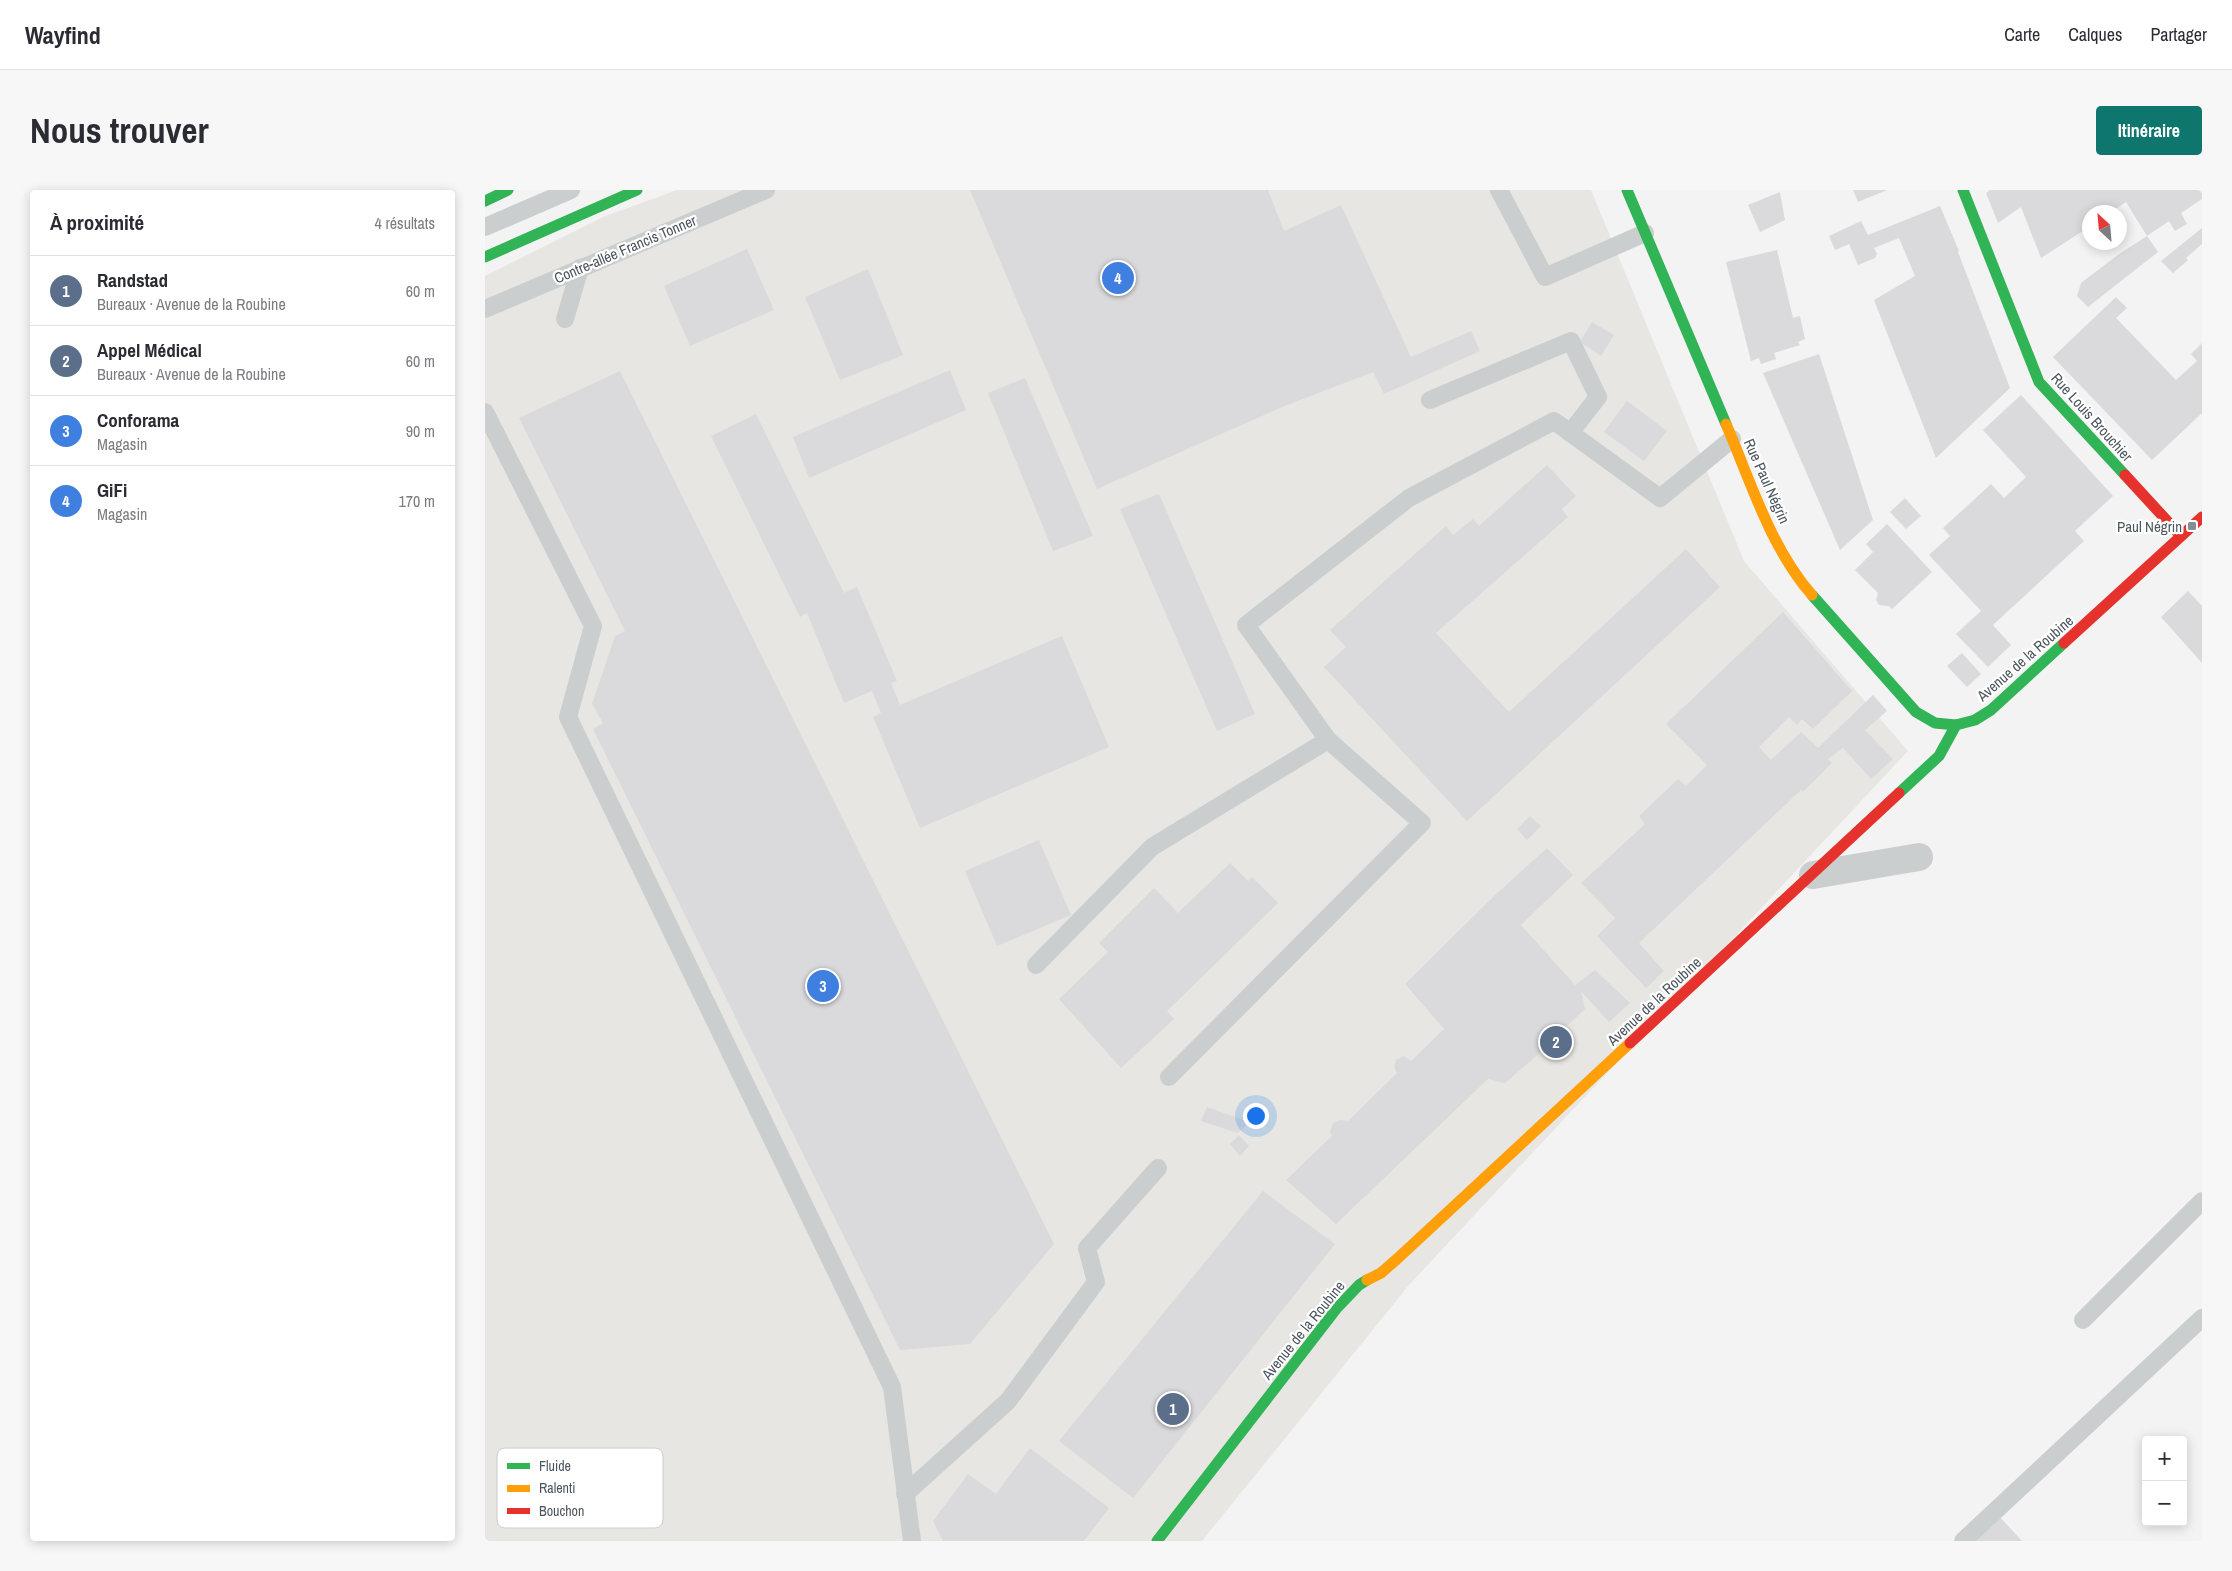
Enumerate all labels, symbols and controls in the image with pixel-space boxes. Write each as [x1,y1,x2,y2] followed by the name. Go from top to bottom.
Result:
[25,19,101,51] text: Wayfind
[2004,22,2040,47] text: Carte
[2068,22,2122,47] text: Calques
[2150,22,2207,47] text: Partager
[2096,106,2202,155] button: Itinéraire
[30,107,209,154] text: Nous trouver
[2082,205,2127,250] north arrow
[50,208,144,237] text: À proximité
[551,210,699,288] street label: Contre-allée Francis Tonner
[374,212,435,234] text: 4 résultats
[1102,259,1134,297] pin: 4
[97,267,168,293] text: Randstad
[62,280,70,302] text: 1
[406,280,435,302] text: 60 m
[97,293,286,315] text: Bureaux · Avenue de la Roubine
[97,337,202,363] text: Appel Médical
[62,350,70,372] text: 2
[406,350,435,372] text: 60 m
[97,363,286,385] text: Bureaux · Avenue de la Roubine
[2046,368,2138,466] street label: Rue Louis Brouchier
[97,407,179,433] text: Conforama
[62,420,70,442] text: 3
[406,420,435,442] text: 90 m
[97,433,147,455] text: Magasin
[1739,435,1795,527] street label: Rue Paul Négrin
[97,477,127,503] text: GiFi
[62,490,70,512] text: 4
[399,490,435,512] text: 170 m
[97,503,147,525] text: Magasin
[2117,516,2182,537] place label: Paul Négrin
[2186,520,2198,532] marker: Paul Négrin
[1971,610,2078,706] street label: Avenue de la Roubine
[1602,952,1706,1051] street label: Avenue de la Roubine
[807,967,839,1005] pin: 3
[1540,1023,1572,1061] pin: 2
[1243,1103,1269,1129] your location
[1256,1276,1349,1385] street label: Avenue de la Roubine
[1157,1390,1189,1428] pin: 1
[2142,1436,2187,1526] map controls
[2142,1436,2187,1481] button: +
[497,1448,663,1528] legend
[539,1457,571,1475] text: Fluide
[539,1479,575,1497] text: Ralenti
[2142,1481,2187,1526] button: −
[539,1502,584,1520] text: Bouchon

